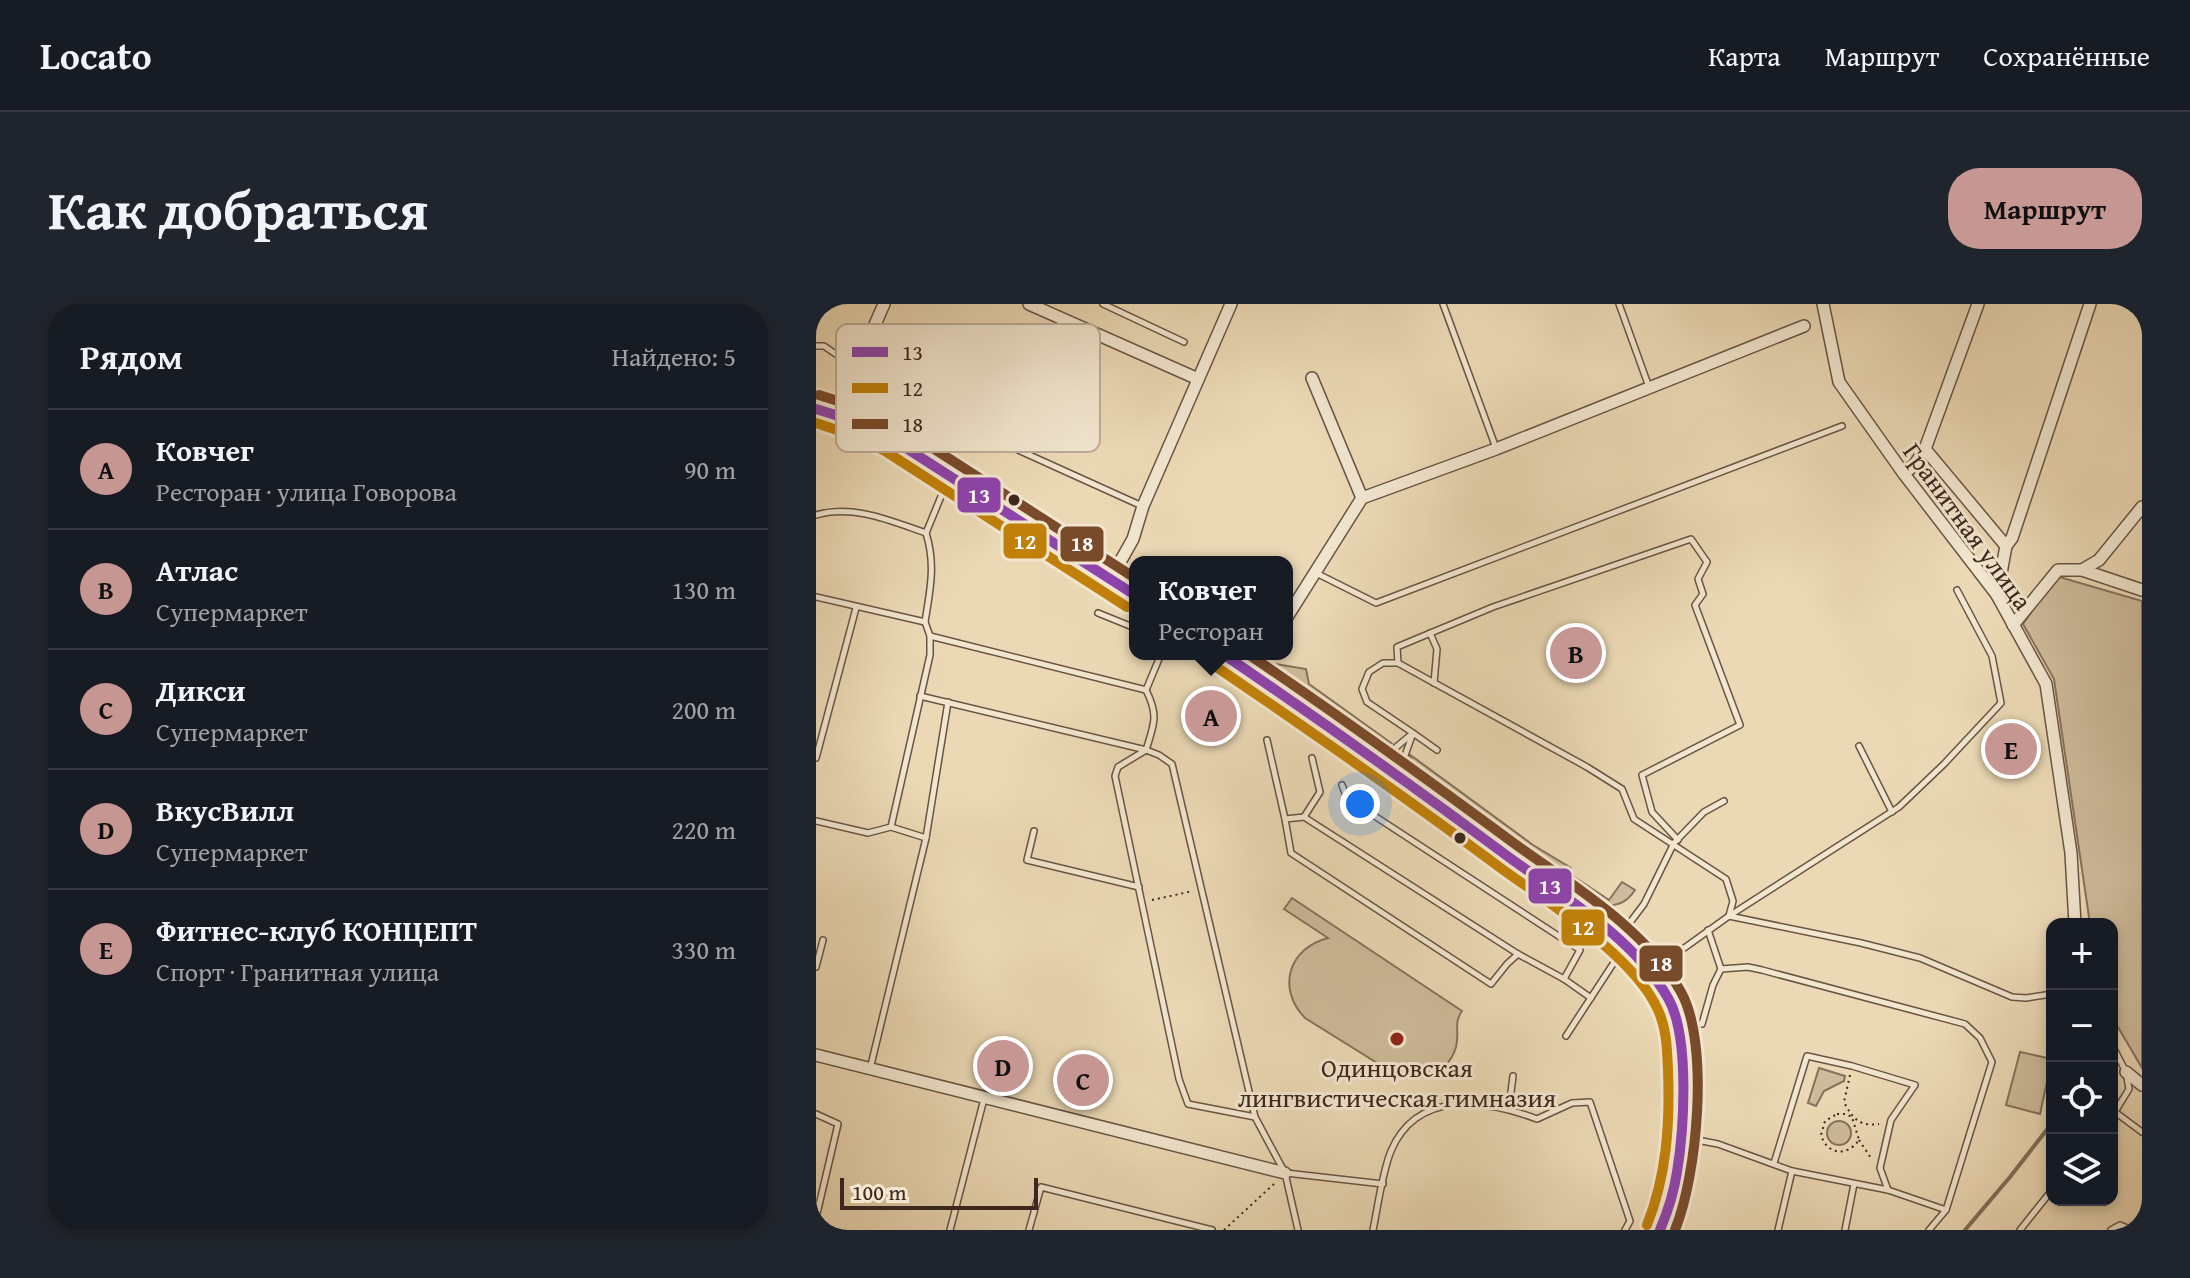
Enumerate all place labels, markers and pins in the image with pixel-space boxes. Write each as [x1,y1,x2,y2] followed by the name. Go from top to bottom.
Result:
[1006,492,1022,508] unlabelled marker
[1550,623,1602,683] pin: B
[1185,686,1237,746] pin: A
[1985,719,2037,779] pin: E
[1452,830,1468,846] unlabelled marker
[1388,1030,1406,1048] marker: Одинцовская лингвистическая гимназия
[977,1036,1029,1096] pin: D
[1238,1048,1556,1117] place label: Одинцовская лингвистическая гимназия
[1057,1050,1109,1110] pin: C

